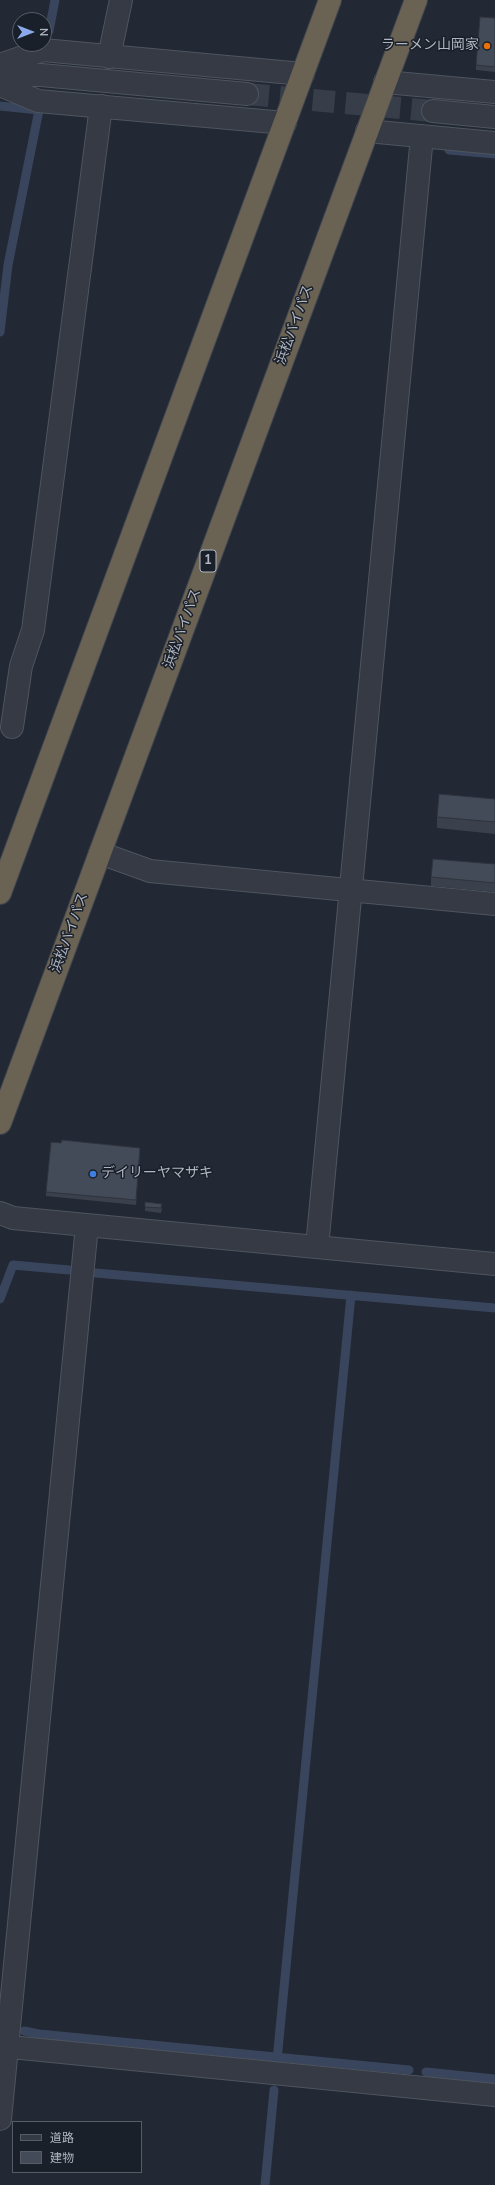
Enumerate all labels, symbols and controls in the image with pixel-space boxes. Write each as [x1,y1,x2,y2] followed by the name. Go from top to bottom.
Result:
[12,12,52,52] north arrow
[36,28,51,36] text: N
[381,38,479,54] place label: ラーメン山岡家
[482,41,492,51] marker: ラーメン山岡家
[273,283,317,367] street label: 浜松バイパス
[200,550,216,572] road number: 1
[161,587,205,671] street label: 浜松バイパス
[48,891,92,975] street label: 浜松バイパス
[101,1166,213,1182] place label: デイリーヤマザキ
[88,1169,98,1179] marker: デイリーヤマザキ
[12,2121,142,2173] legend
[50,2130,74,2146] text: 道路
[50,2150,74,2166] text: 建物

